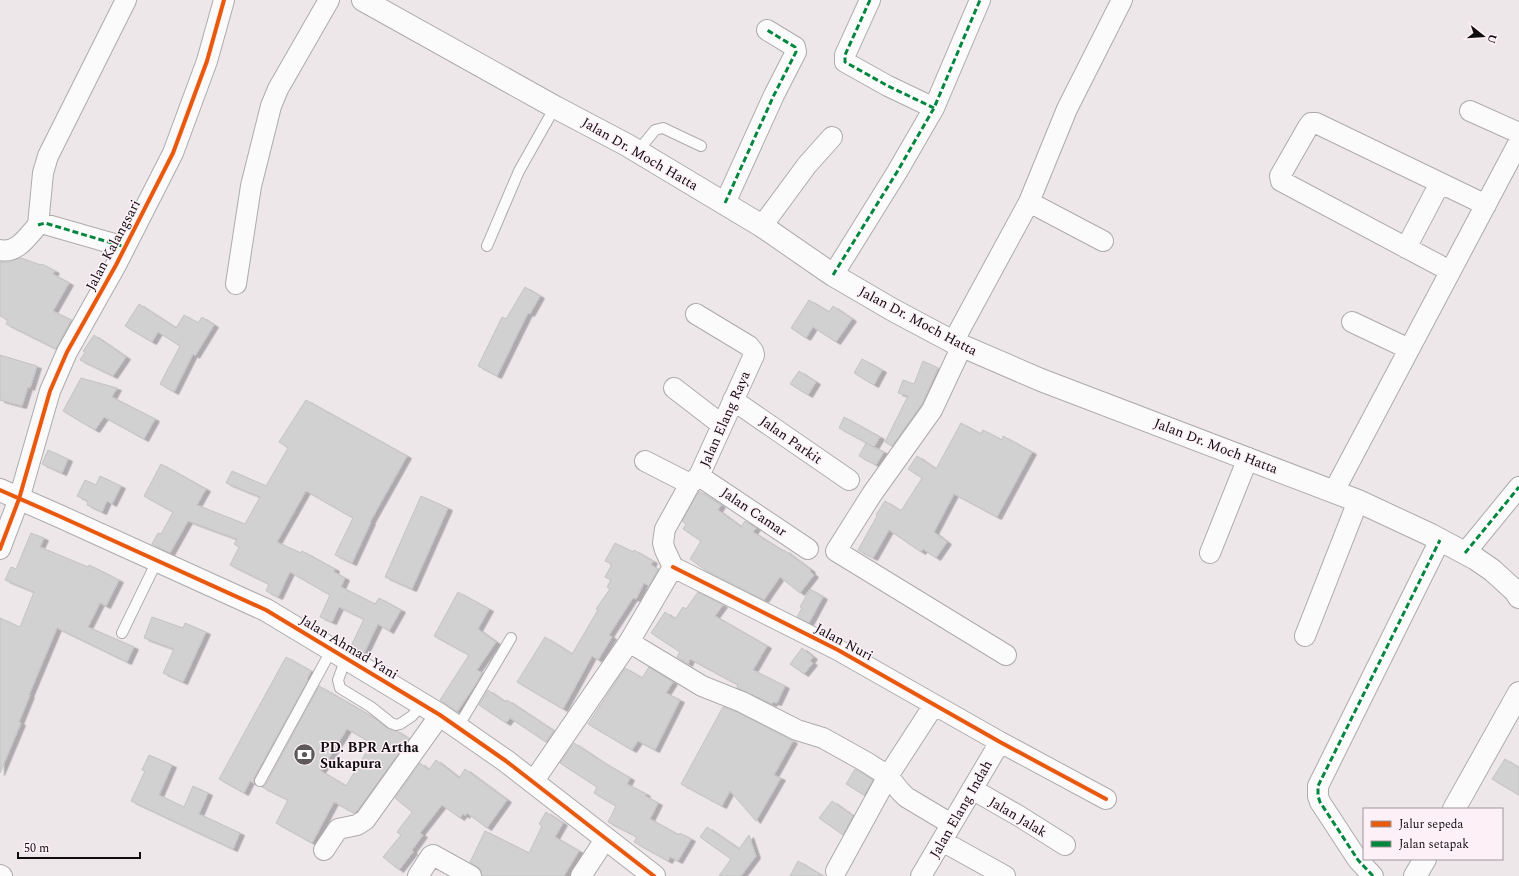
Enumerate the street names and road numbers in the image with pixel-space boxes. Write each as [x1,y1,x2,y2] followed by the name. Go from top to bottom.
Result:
[578,112,702,196] street label: Jalan Dr. Moch Hatta
[80,196,146,294] street label: Jalan Kalangsari
[855,281,981,361] street label: Jalan Dr. Moch Hatta
[694,367,756,471] street label: Jalan Elang Raya
[755,411,827,469] street label: Jalan Parkit
[1151,413,1281,479] street label: Jalan Dr. Moch Hatta
[717,482,792,542] street label: Jalan Camar
[296,609,402,685] street label: Jalan Ahmad Yani
[811,618,877,666] street label: Jalan Nuri
[924,756,998,862] street label: Jalan Elang Indah
[985,791,1051,843] street label: Jalan Jalak

